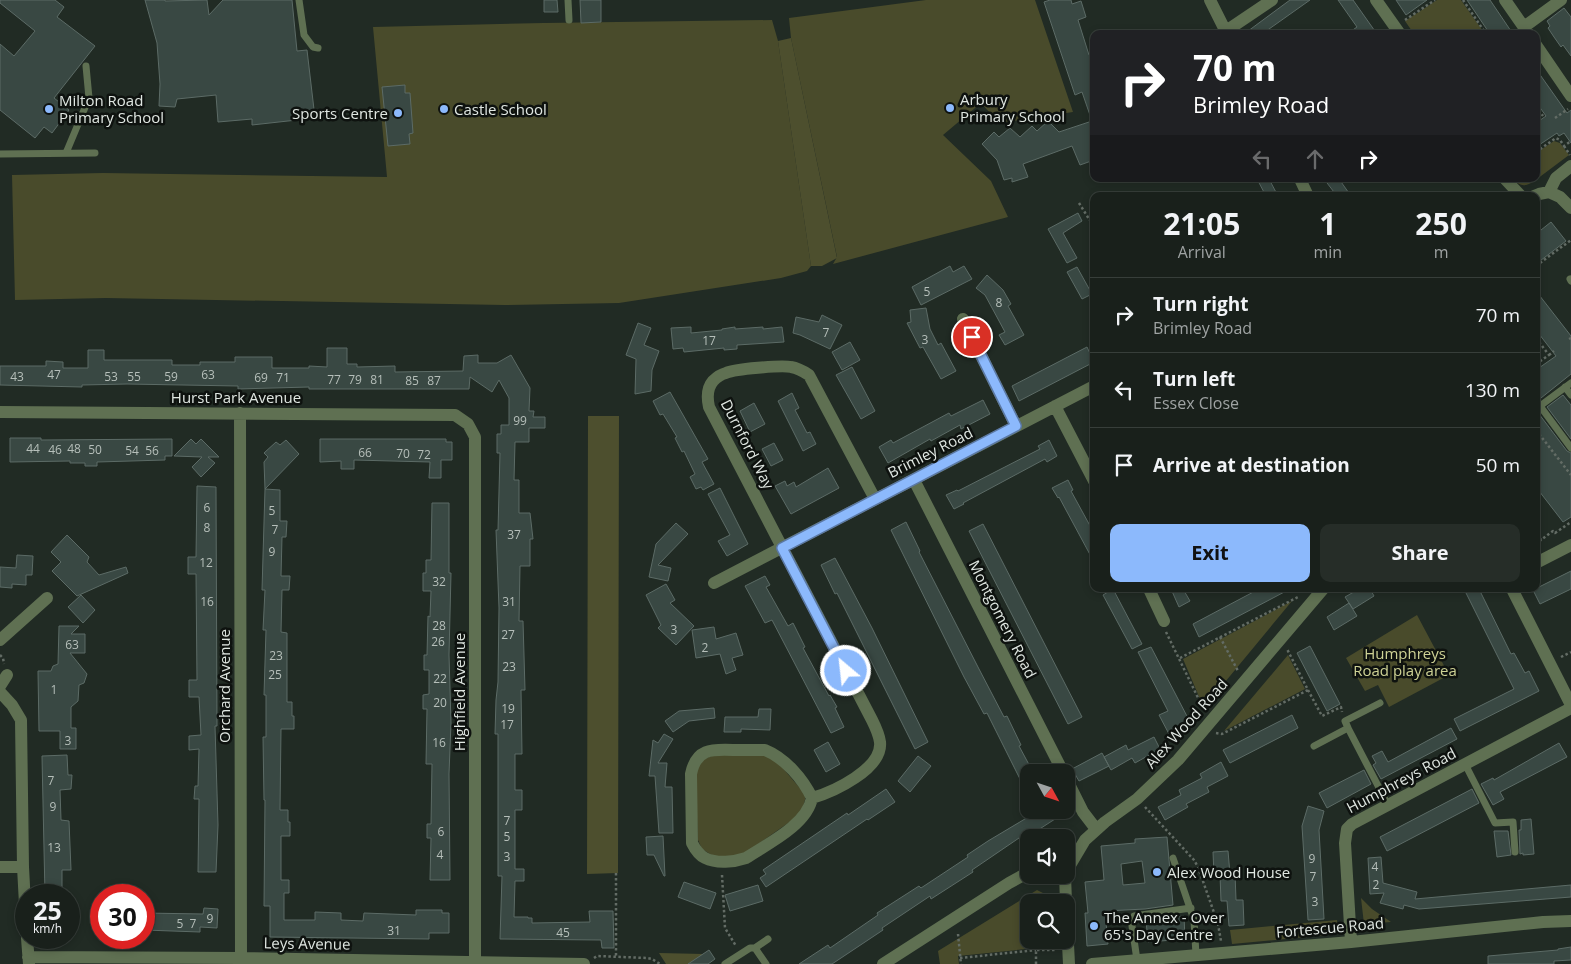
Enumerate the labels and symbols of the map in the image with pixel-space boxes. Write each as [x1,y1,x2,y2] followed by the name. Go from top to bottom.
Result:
[960,89,1065,126] place label: Arbury Primary School
[59,90,164,127] place label: Milton Road Primary School
[454,99,547,119] place label: Castle School
[944,102,956,114] marker: Arbury Primary School
[43,103,55,115] marker: Milton Road Primary School
[292,103,388,123] place label: Sports Centre
[438,103,450,115] marker: Castle School
[392,107,404,119] marker: Sports Centre
[924,283,931,300] house number: 5
[996,294,1003,311] house number: 8
[951,316,993,358] pin
[823,324,830,341] house number: 7
[922,331,929,348] house number: 3
[702,332,716,349] house number: 17
[47,366,61,383] house number: 47
[201,366,215,383] house number: 63
[10,368,24,385] house number: 43
[104,368,118,385] house number: 53
[127,368,141,385] house number: 55
[164,368,178,385] house number: 59
[254,369,268,386] house number: 69
[276,369,290,386] house number: 71
[327,371,341,388] house number: 77
[348,371,362,388] house number: 79
[370,371,384,388] house number: 81
[405,372,419,389] house number: 85
[427,372,441,389] house number: 87
[171,387,301,407] street label: Hurst Park Avenue
[717,396,779,493] street label: Durnford Way
[513,412,527,429] house number: 99
[884,422,976,482] street label: Brimley Road
[26,440,40,457] house number: 44
[67,440,81,457] house number: 48
[48,441,62,458] house number: 46
[88,441,102,458] house number: 50
[125,442,139,459] house number: 54
[145,442,159,459] house number: 56
[358,444,372,461] house number: 66
[396,445,410,462] house number: 70
[417,446,431,463] house number: 72
[204,499,211,516] house number: 6
[269,502,276,519] house number: 5
[204,519,211,536] house number: 8
[272,521,279,538] house number: 7
[507,526,521,543] house number: 37
[269,543,276,560] house number: 9
[199,554,213,571] house number: 12
[965,557,1041,681] street label: Montgomery Road
[432,573,446,590] house number: 32
[200,593,214,610] house number: 16
[502,593,516,610] house number: 31
[432,617,446,634] house number: 28
[671,621,678,638] house number: 3
[501,626,515,643] house number: 27
[214,629,234,743] street label: Orchard Avenue
[431,633,445,650] house number: 26
[449,633,469,751] street label: Highfield Avenue
[65,636,79,653] house number: 63
[702,639,709,656] house number: 2
[1353,643,1457,680] park label: Humphreys Road play area
[819,644,871,696] position arrow
[269,647,283,664] house number: 23
[502,658,516,675] house number: 23
[268,666,282,683] house number: 25
[433,670,447,687] house number: 22
[1140,674,1232,772] street label: Alex Wood Road
[51,681,57,698] house number: 1
[433,694,447,711] house number: 20
[501,700,515,717] house number: 19
[500,716,514,733] house number: 17
[65,732,72,749] house number: 3
[432,734,446,751] house number: 16
[1343,743,1459,817] street label: Humphreys Road
[1020,764,1075,819] north arrow
[48,772,55,789] house number: 7
[50,798,57,815] house number: 9
[504,812,511,829] house number: 7
[438,823,445,840] house number: 6
[504,828,511,845] house number: 5
[47,839,61,856] house number: 13
[437,846,444,863] house number: 4
[504,848,511,865] house number: 3
[1309,850,1316,867] house number: 9
[1372,858,1379,875] house number: 4
[1167,862,1290,882] place label: Alex Wood House
[1151,866,1163,878] marker: Alex Wood House
[1310,868,1317,885] house number: 7
[1373,876,1380,893] house number: 2
[90,884,155,949] speed limit sign: 30
[1312,893,1319,910] house number: 3
[1104,907,1224,944] place label: The Annex - Over 65's Day Centre
[207,910,214,927] house number: 9
[1275,912,1385,942] street label: Fortescue Road
[177,915,184,932] house number: 5
[190,915,197,932] house number: 7
[1088,920,1100,932] marker: The Annex - Over 65's Day Centre
[387,922,401,939] house number: 31
[556,924,570,941] house number: 45
[263,932,351,954] street label: Leys Avenue

